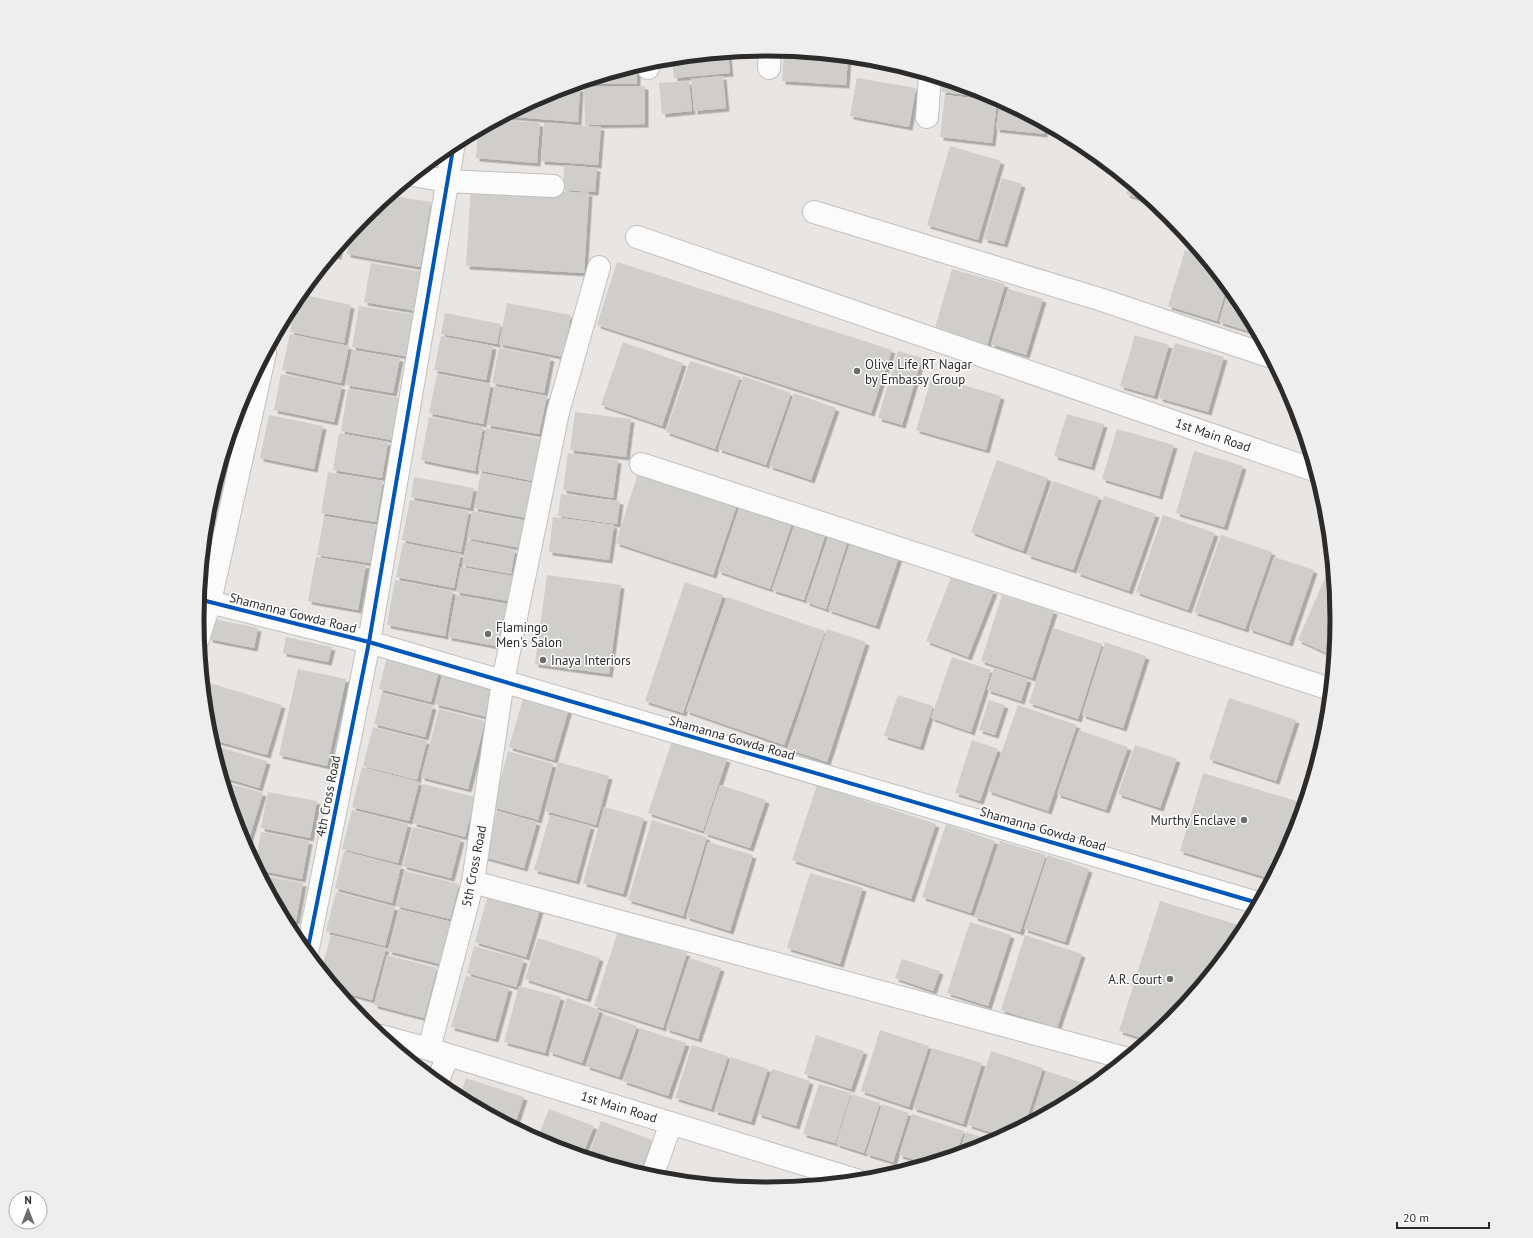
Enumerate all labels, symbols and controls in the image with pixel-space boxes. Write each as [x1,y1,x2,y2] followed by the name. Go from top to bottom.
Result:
[865,356,972,388] place label: Olive Life RT Nagar by Embassy Group
[852,366,862,376] marker: Olive Life RT Nagar by Embassy Group
[1173,414,1253,456] street label: 1st Main Road
[228,589,358,637] street label: Shamanna Gowda Road
[496,619,562,651] place label: Flamingo Men's Salon
[483,629,493,639] marker: Flamingo Men's Salon
[551,652,631,669] place label: Inaya Interiors
[538,655,548,665] marker: Inaya Interiors
[667,712,797,764] street label: Shamanna Gowda Road
[312,754,344,838] street label: 4th Cross Road
[978,803,1108,855] street label: Shamanna Gowda Road
[1150,812,1236,829] place label: Murthy Enclave
[1239,815,1249,825] marker: Murthy Enclave
[458,824,490,908] street label: 5th Cross Road
[1108,971,1163,988] place label: A.R. Court
[1165,974,1175,984] marker: A.R. Court
[579,1087,659,1127] street label: 1st Main Road
[8,1190,48,1230] north arrow
[24,1193,32,1207] text: N
[1397,1204,1489,1230] scale bar
[1403,1210,1429,1225] text: 20 m

